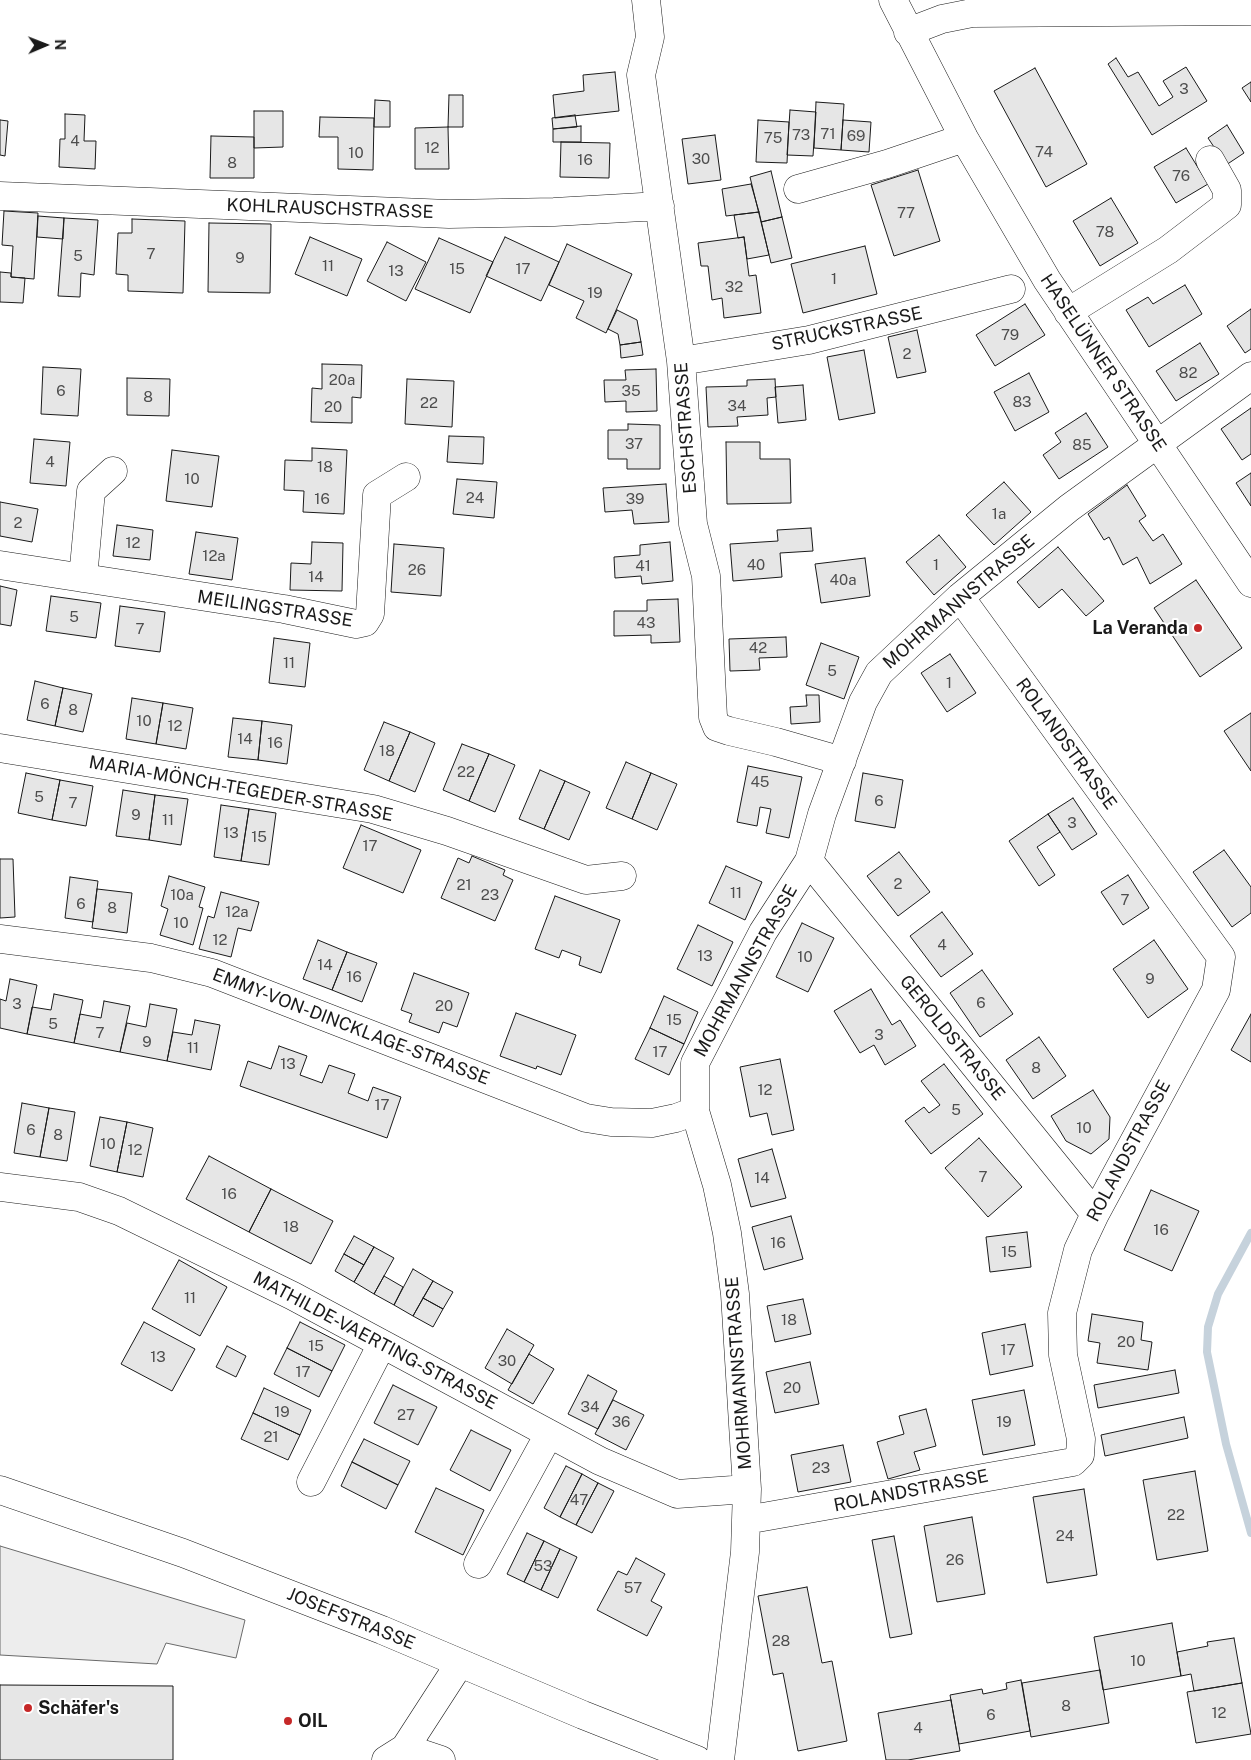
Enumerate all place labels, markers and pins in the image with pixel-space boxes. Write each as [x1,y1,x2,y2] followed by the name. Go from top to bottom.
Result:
[1092,617,1188,639] place label: La Veranda
[1192,622,1204,634] marker: La Veranda
[38,1697,119,1719] place label: Schäfer's
[22,1702,34,1714] marker: Schäfer's
[298,1710,328,1732] place label: OIL
[282,1715,294,1727] marker: OIL

